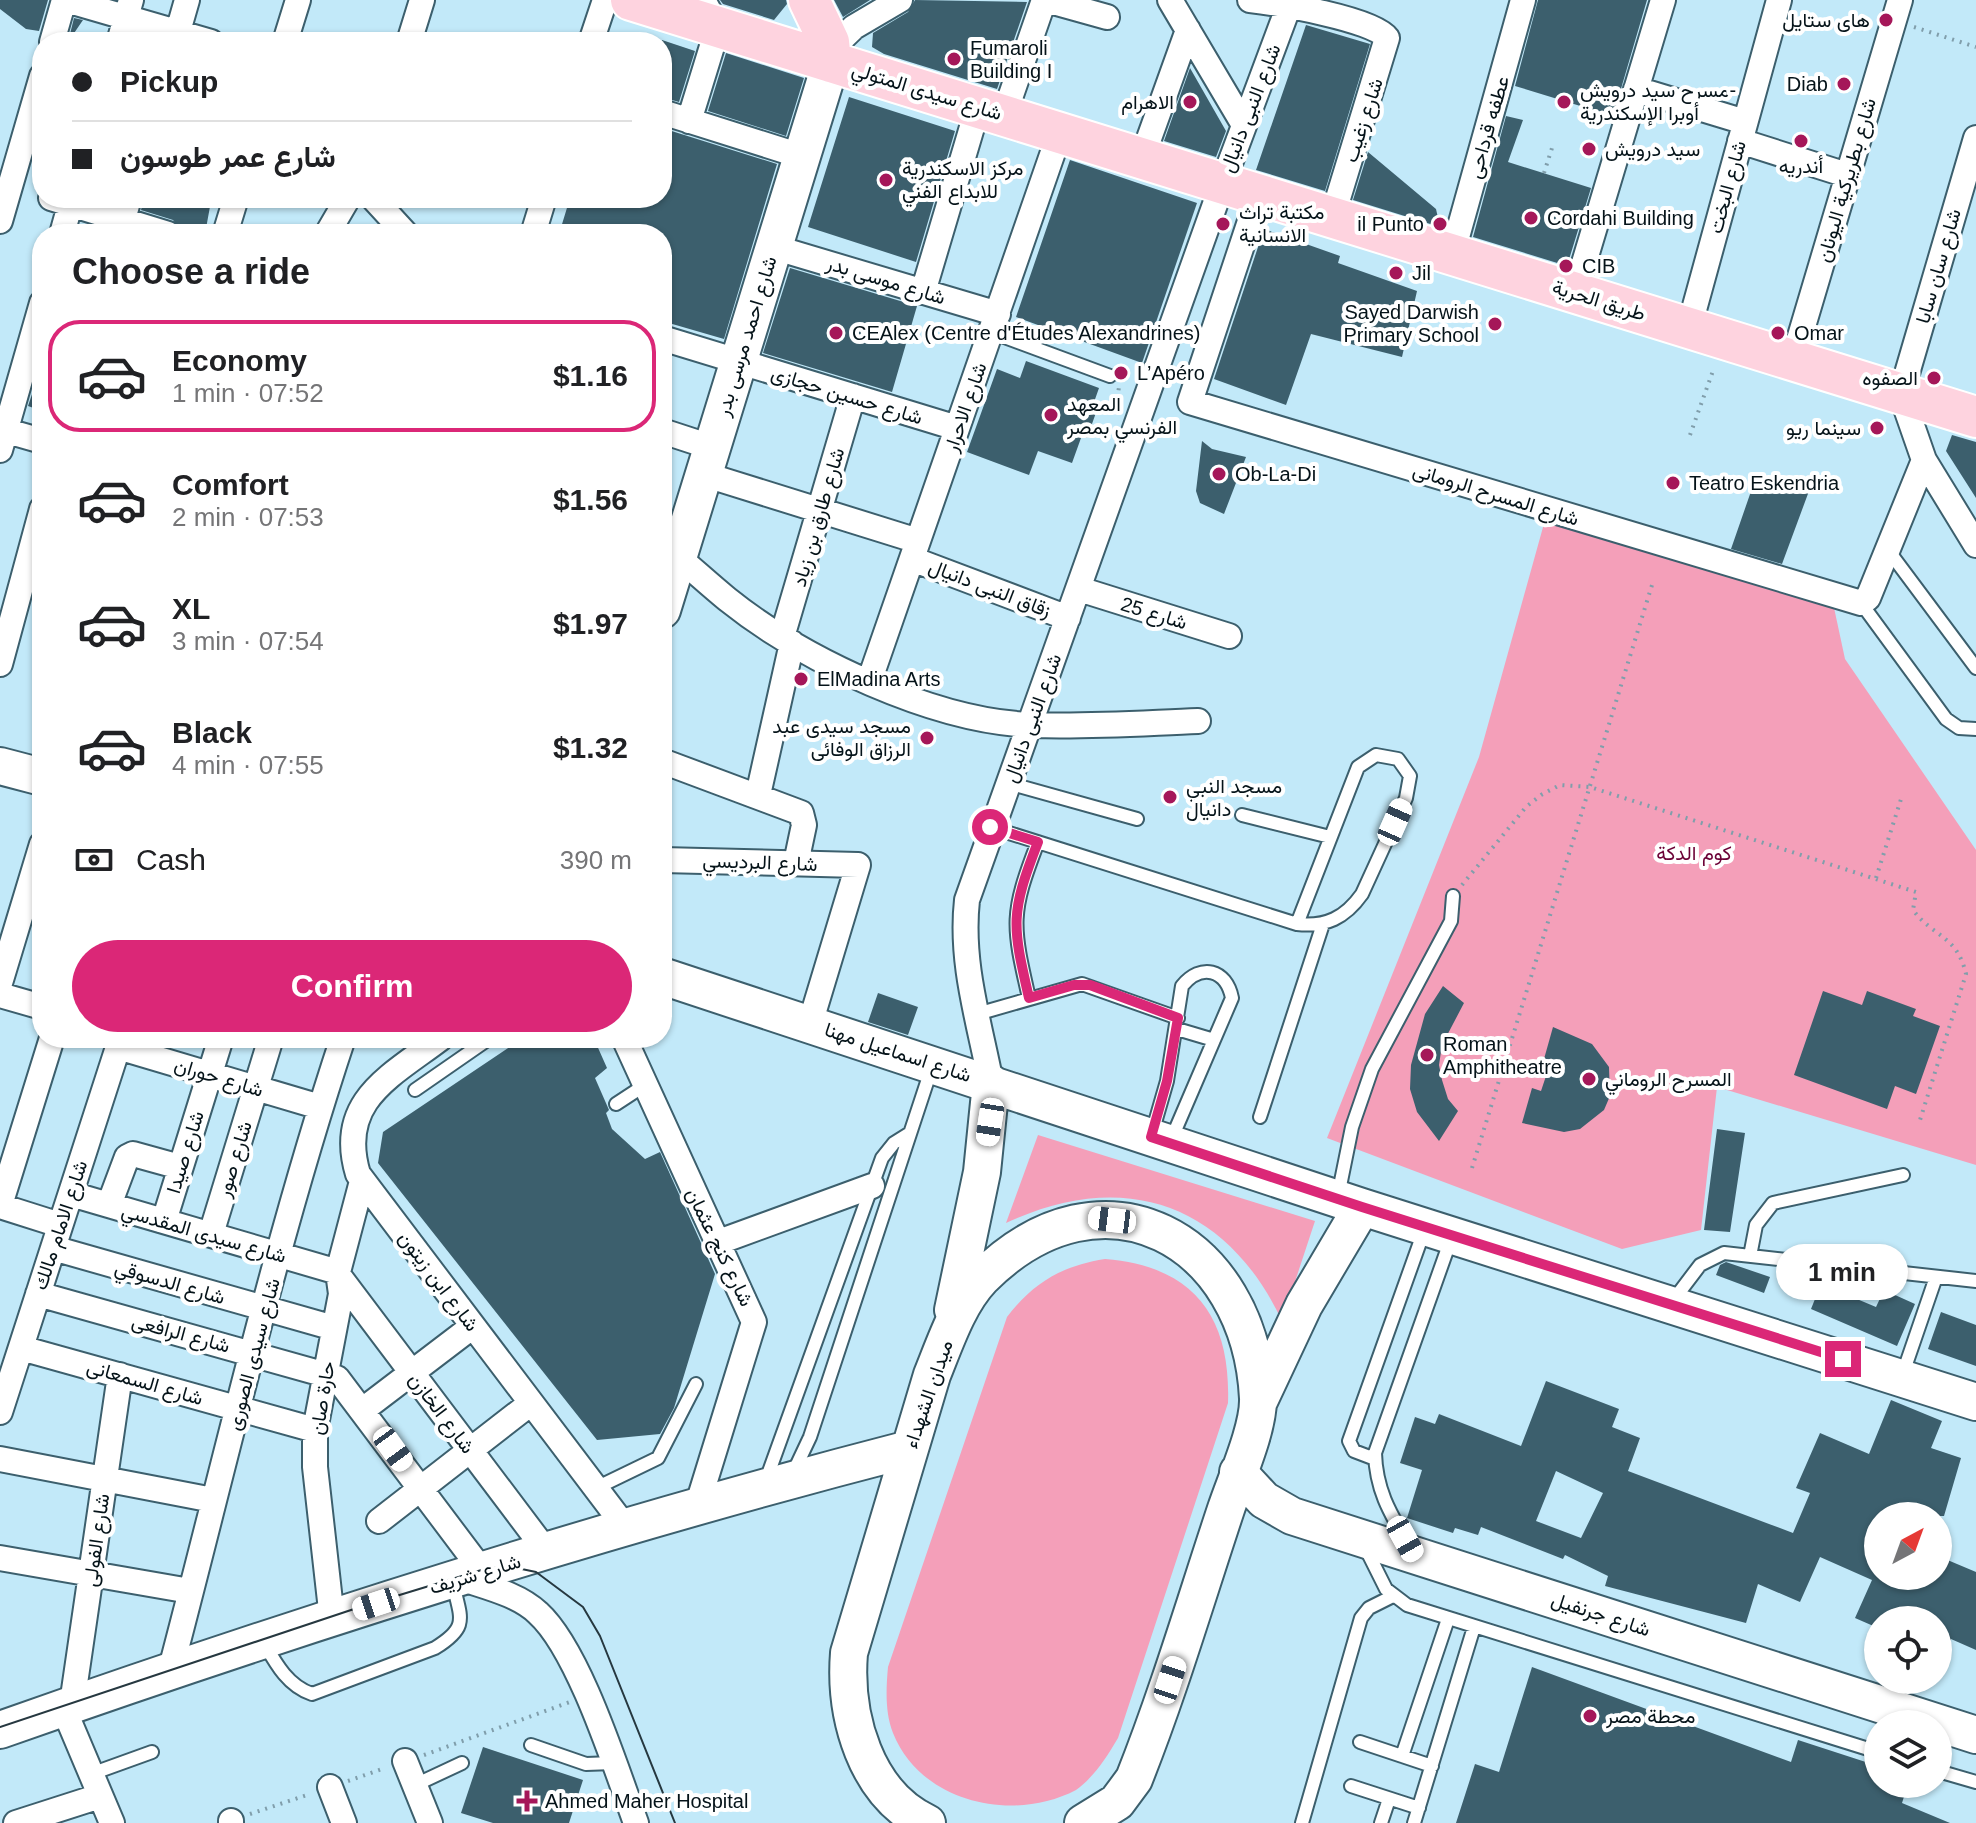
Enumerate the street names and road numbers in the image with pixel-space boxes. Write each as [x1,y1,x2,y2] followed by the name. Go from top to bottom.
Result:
[1215,41,1287,176] street label: شارع النبى دانيال
[848,58,1005,130] street label: شارع سيدى المتولي
[1463,73,1515,181] street label: عطفه قرداحى
[1339,75,1390,166] street label: شارع زغيب
[1812,95,1883,265] street label: شارع بطريركية اليونان
[1704,138,1753,237] street label: شارع البخت
[1911,206,1968,327] street label: شارع سان سابا
[822,251,948,311] street label: شارع موسى بدر
[711,253,784,420] street label: شارع احمد مرسى بدر
[1549,275,1648,327] street label: طريق الحرية
[939,359,993,456] street label: شارع الاحرار
[768,361,925,431] street label: شارع حسين حجازى
[788,445,851,590] street label: شارع طارق بن زياد
[1409,458,1582,533] street label: شارع المسرح الرومانى
[925,555,1054,623] street label: زقاق النبى دانيال
[1117,593,1190,636] street label: شارع 25
[998,651,1068,786] street label: شارع النبى دانيال
[702,849,818,881] street label: شارع البرديسي
[821,1018,974,1089] street label: شارع اسماعيل مهنا
[171,1053,266,1104] street label: شارع حوران
[162,1108,211,1197] street label: شارع صيدا
[212,1118,259,1201] street label: شارع صور
[29,1157,94,1294] street label: شارع الامام مالك
[679,1184,758,1311] street label: شارع كنج عثمان
[117,1199,289,1273] street label: شارع سيدى المقدسي
[392,1227,484,1337] street label: شارع ابن زيتون
[111,1256,228,1314] street label: شارع الدسوقي
[222,1276,287,1433] street label: شارع سيدى الصورى
[129,1309,233,1360] street label: شارع الرافعى
[899,1337,959,1452] street label: ميدان الشهداء
[84,1355,206,1412] street label: شارع السمعانى
[305,1360,341,1437] street label: حارة صان
[402,1369,479,1459] street label: شارع الخازن
[79,1492,116,1588] street label: شارع الفولى
[427,1550,524,1601] street label: شارع شريف
[1548,1588,1653,1643] street label: شارع جرنفيل

